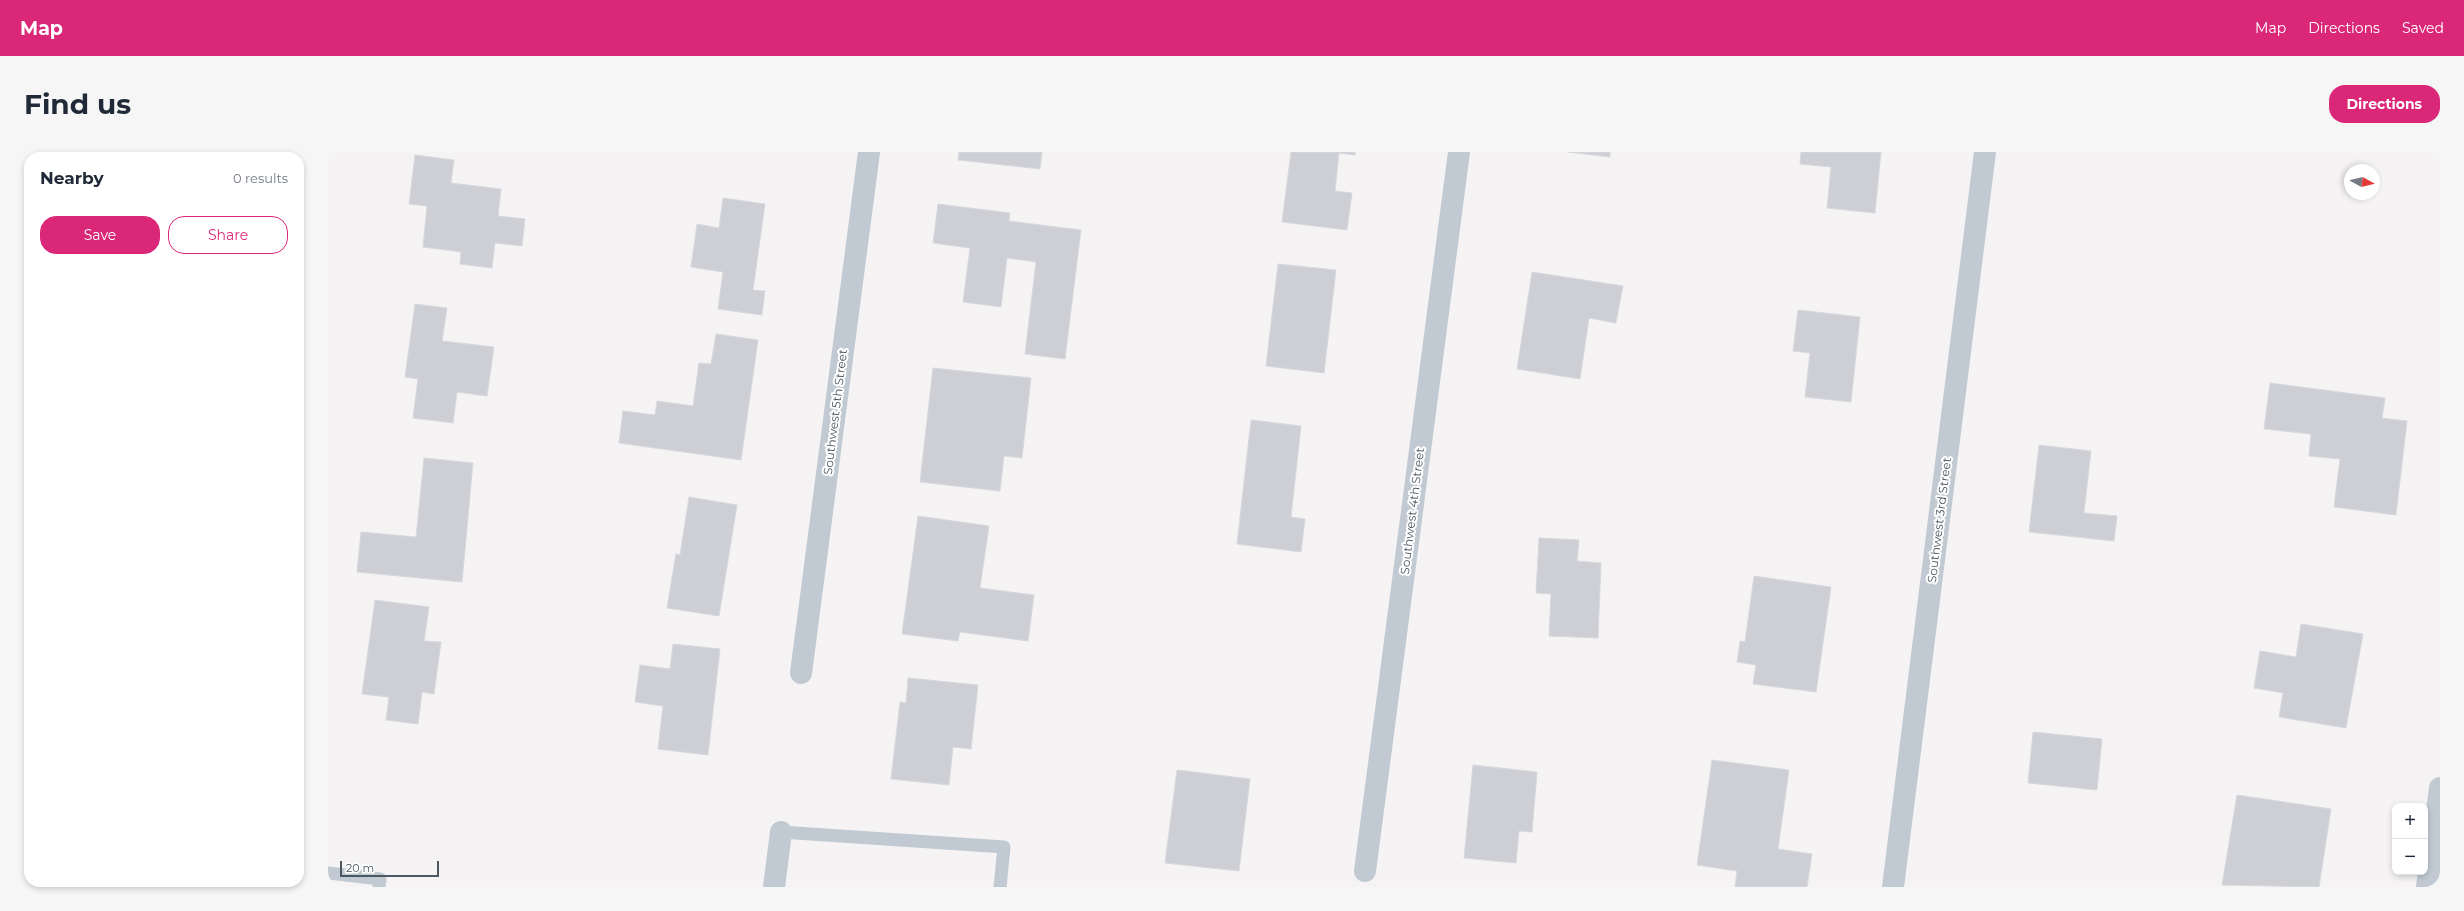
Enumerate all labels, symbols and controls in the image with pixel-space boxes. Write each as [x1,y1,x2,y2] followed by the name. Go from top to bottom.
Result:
[20,17,63,40] text: Map
[2255,19,2286,37] text: Map
[2308,19,2380,37] text: Directions
[2402,19,2444,37] text: Saved
[2329,85,2440,123] button: Directions
[24,87,131,121] text: Find us
[2344,164,2380,200] north arrow
[40,168,104,188] text: Nearby
[233,170,288,186] text: 0 results
[40,216,160,254] button: Save
[168,216,288,254] button: Share
[820,348,850,476] street label: Southwest 5th Street
[1397,447,1427,575] street label: Southwest 4th Street
[1924,456,1954,584] street label: Southwest 3rd Street
[2392,803,2428,875] map controls
[2392,803,2428,839] button: +
[2392,839,2428,875] button: −
[340,859,439,878] scale bar
[346,861,374,875] text: 20 m

